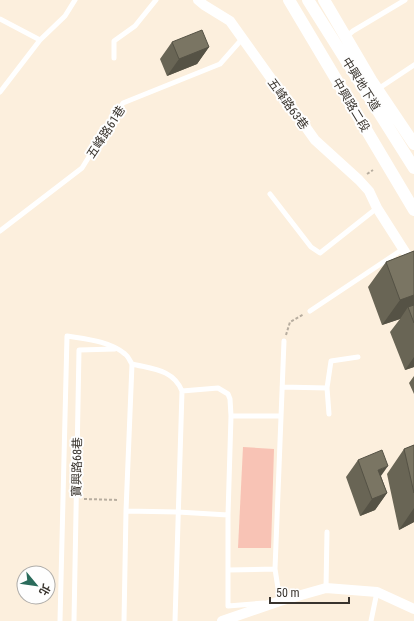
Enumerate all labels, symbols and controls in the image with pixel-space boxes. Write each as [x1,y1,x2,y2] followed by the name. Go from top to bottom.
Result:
[339,55,383,113] street label: 中興地下道
[265,76,311,132] street label: 五峰路63巷
[330,76,372,134] street label: 中興路二段
[84,103,128,161] street label: 五峰路61巷
[69,437,85,497] street label: 寶興路68巷
[16,565,56,605] north arrow
[270,579,349,605] scale bar
[36,582,53,598] text: 北
[276,586,300,600] text: 50 m

